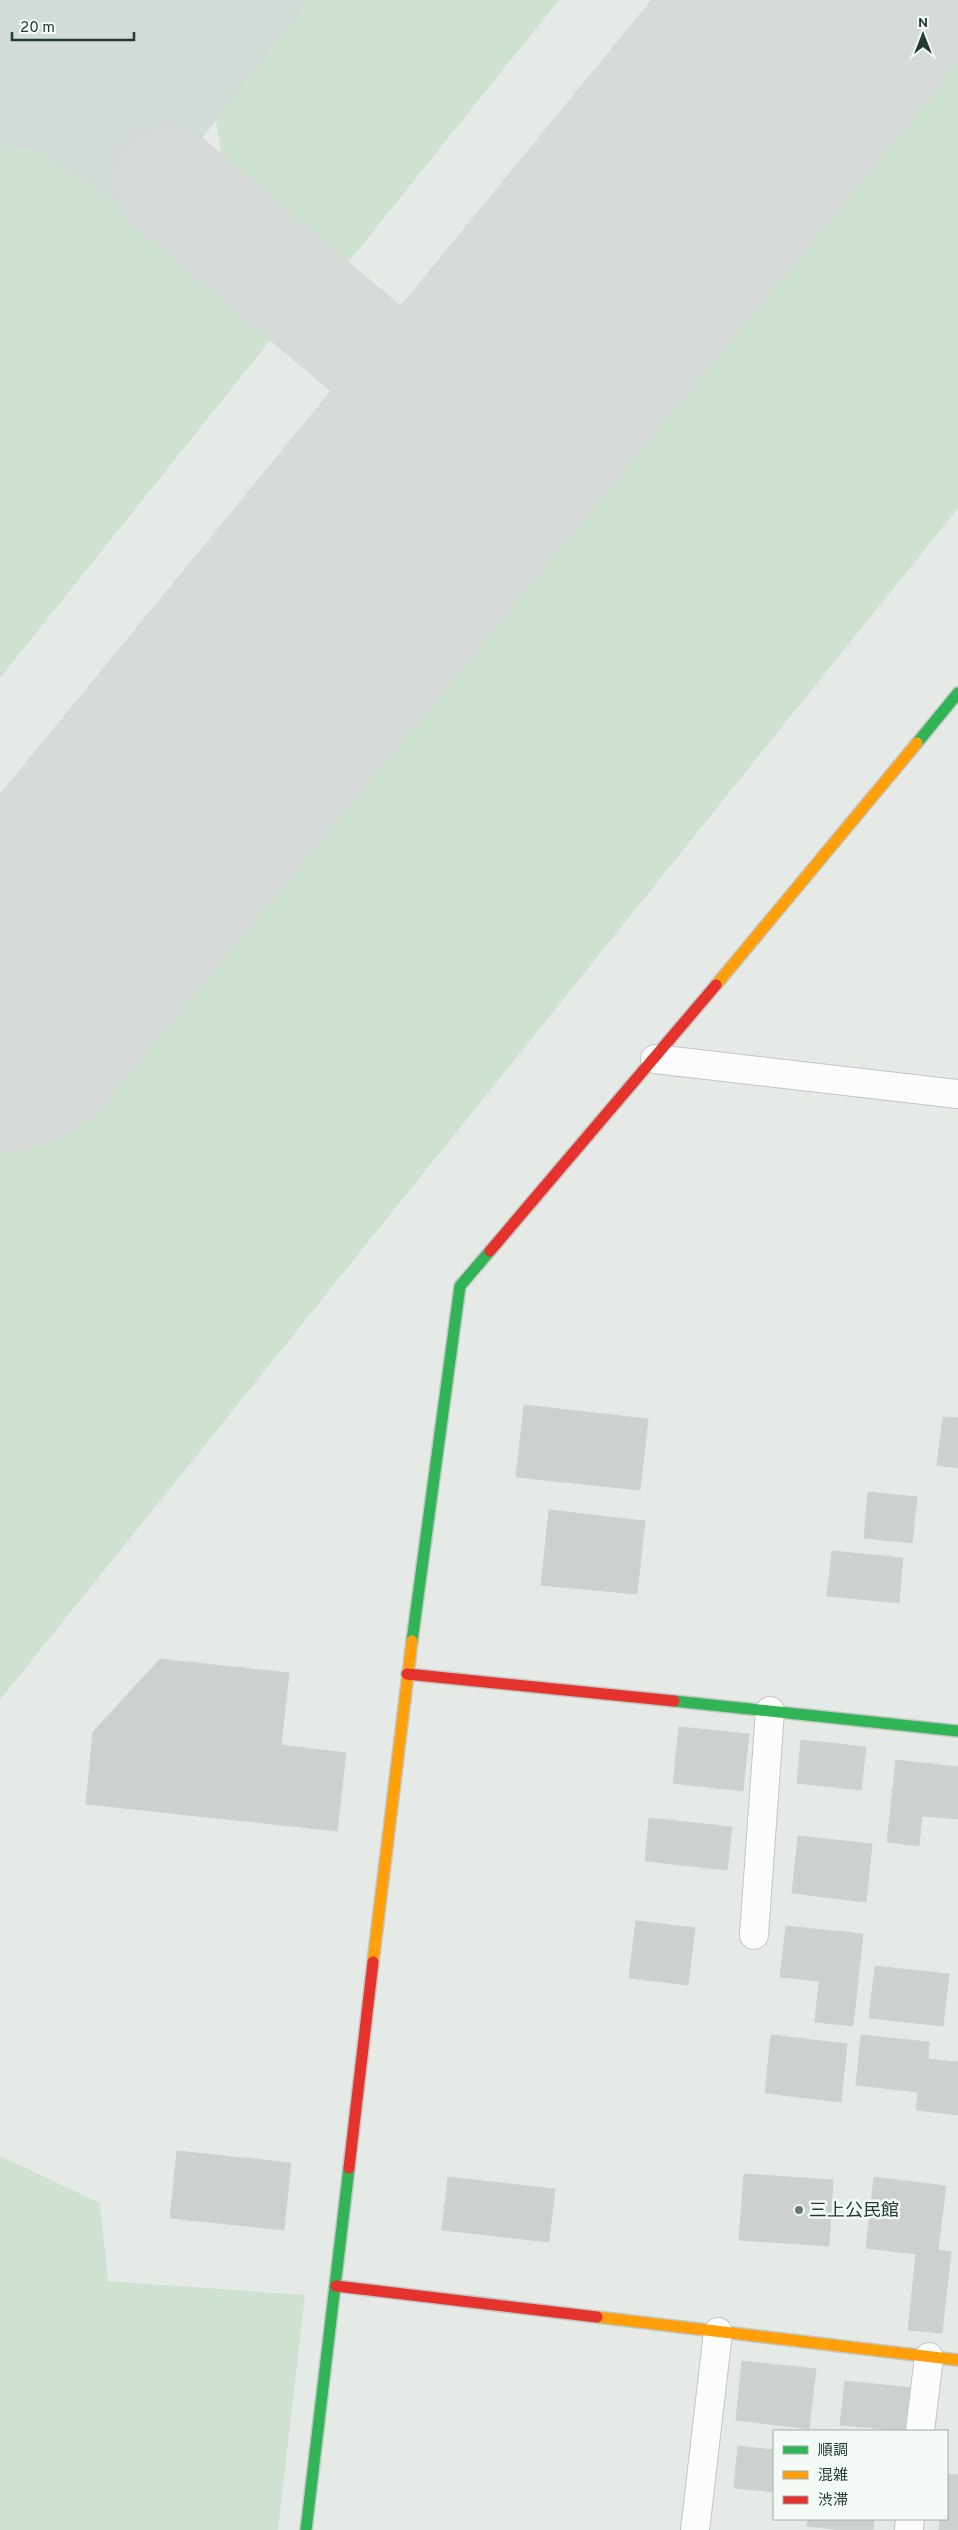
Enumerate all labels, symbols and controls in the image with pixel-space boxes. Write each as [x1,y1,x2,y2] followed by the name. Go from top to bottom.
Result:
[12,10,135,42] scale bar
[898,10,948,60] north arrow
[918,15,928,32] text: N
[20,19,55,38] text: 20 m
[809,2200,899,2223] place label: 三上公民館
[793,2204,805,2216] marker: 三上公民館
[773,2430,948,2520] legend
[818,2442,848,2461] text: 順調
[818,2467,848,2486] text: 混雑
[818,2492,848,2511] text: 渋滞

